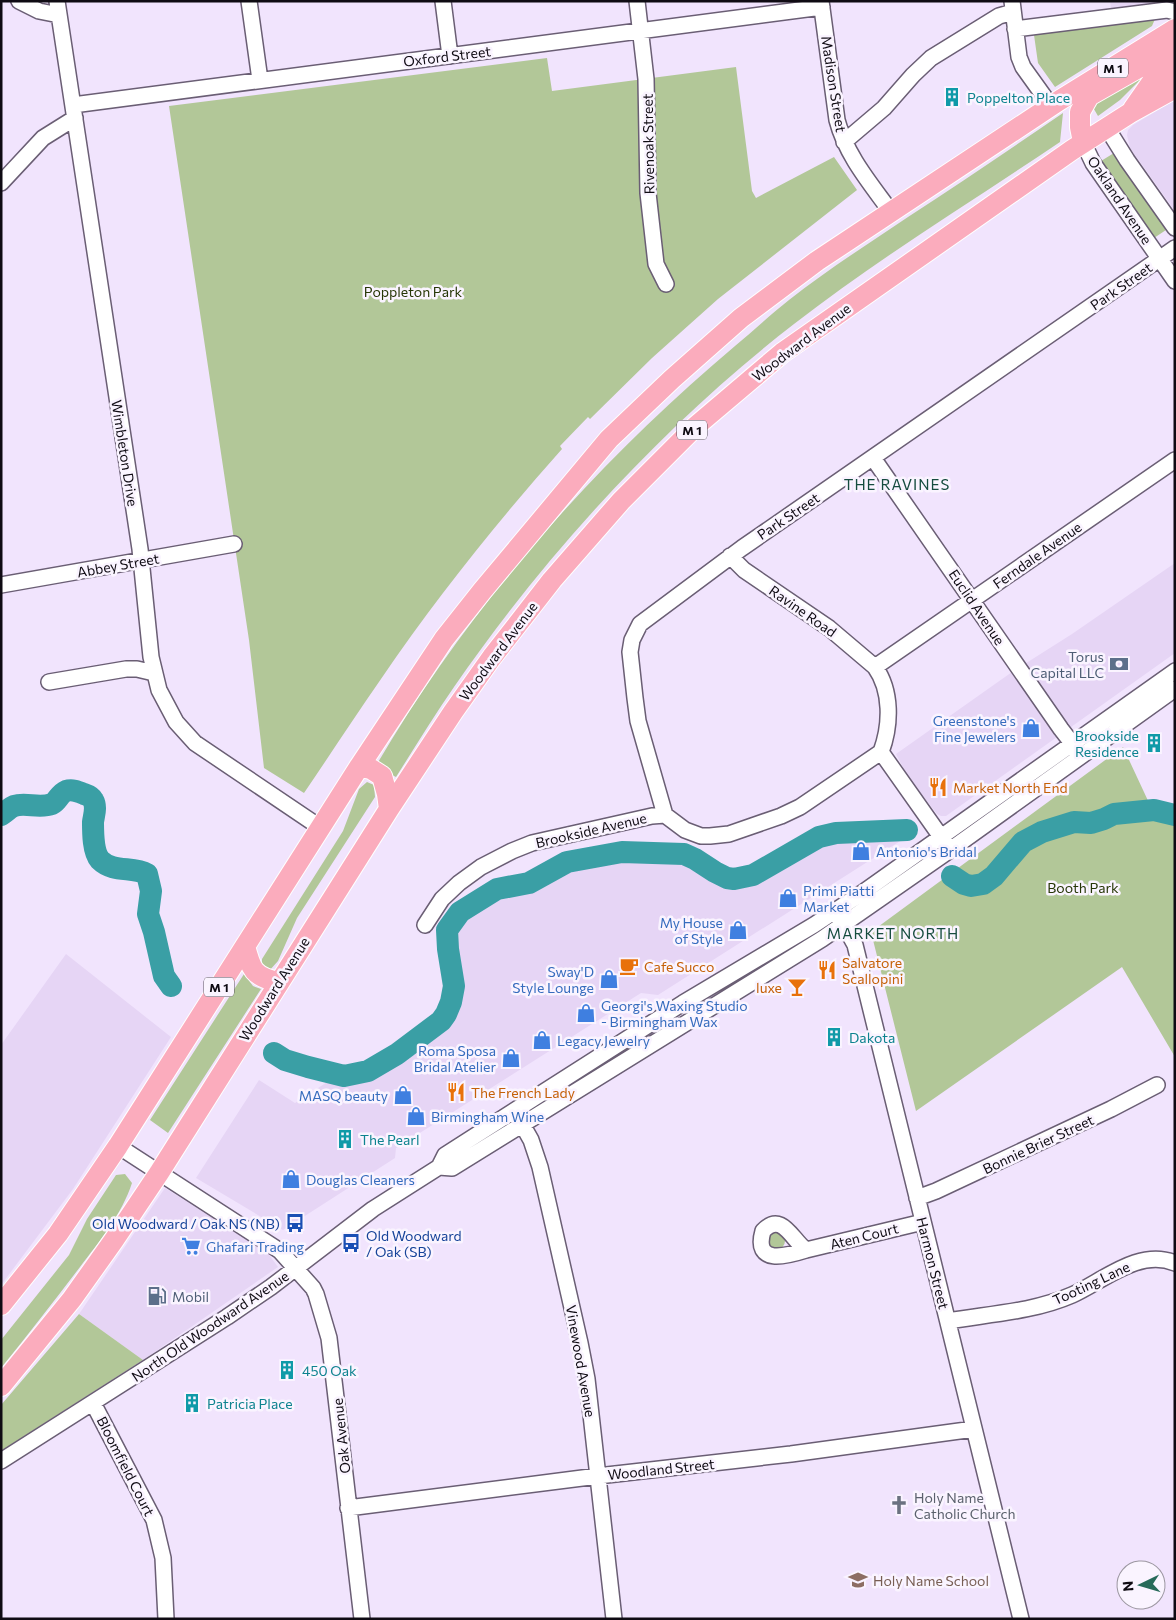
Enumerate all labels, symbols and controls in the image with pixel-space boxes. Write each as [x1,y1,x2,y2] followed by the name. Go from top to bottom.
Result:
[818,35,850,134] street label: Madison Street
[402,42,492,70] street label: Oxford Street
[1098,58,1128,78] road number: M 1
[941,86,963,108] building icon: Poppelton Place
[967,89,1070,106] place label: Poppelton Place
[639,93,657,195] street label: Rivenoak Street
[1084,153,1156,247] street label: Oakland Avenue
[1087,258,1155,313] street label: Park Street
[364,283,463,300] park label: Poppleton Park
[748,299,854,385] street label: Woodward Avenue
[108,398,142,508] street label: Wimbleton Drive
[677,420,707,440] road number: M 1
[844,475,950,493] district label: THE RAVINES
[754,489,823,543] street label: Park Street
[989,518,1085,592] street label: Ferndale Avenue
[76,549,161,581] street label: Abbey Street
[945,566,1009,648] street label: Euclid Avenue
[766,582,840,640] street label: Ravine Road
[455,598,541,704] street label: Woodward Avenue
[1031,648,1104,681] place label: Torus Capital LLC
[1108,653,1130,675] bank icon: Torus Capital LLC
[933,712,1016,745] place label: Greenstone's Fine Jewelers
[1020,717,1042,739] shop icon: Greenstone's Fine Jewelers
[1075,727,1139,760] place label: Brookside Residence
[1143,732,1165,754] building icon: Brookside Residence
[927,776,949,798] restaurant icon: Market North End
[953,779,1068,796] place label: Market North End
[534,809,648,851] street label: Brookside Avenue
[850,840,872,862] shop icon: Antonio's Bridal
[876,843,977,860] place label: Antonio's Bridal
[1047,879,1119,896] park label: Booth Park
[803,882,874,915] place label: Primi Piatti Market
[777,887,799,909] shop icon: Primi Piatti Market
[660,914,723,947] place label: My House of Style
[727,919,749,941] shop icon: My House of Style
[827,924,959,942] district label: MARKET NORTH
[235,934,313,1044] street label: Woodward Avenue
[842,954,903,987] place label: Salvatore Scallopini
[618,955,640,977] cafe icon: Cafe Succo
[644,958,714,975] place label: Cafe Succo
[816,959,838,981] restaurant icon: Salvatore Scallopini
[512,963,594,996] place label: Sway'D Style Lounge
[598,968,620,990] shop icon: Sway'D Style Lounge
[786,976,808,998] bar icon: luxe
[204,978,234,996] road number: M 1
[756,979,782,996] place label: luxe
[601,997,748,1030] place label: Georgi's Waxing Studio - Birmingham Wax
[575,1002,597,1024] shop icon: Georgi's Waxing Studio - Birmingham Wax
[823,1026,845,1048] building icon: Dakota
[531,1029,553,1051] shop icon: Legacy Jewelry
[849,1029,895,1046] place label: Dakota
[557,1032,650,1049] place label: Legacy Jewelry
[414,1042,496,1075] place label: Roma Sposa Bridal Atelier
[500,1047,522,1069] shop icon: Roma Sposa Bridal Atelier
[445,1081,467,1103] restaurant icon: The French Lady
[392,1084,414,1106] shop icon: MASQ beauty
[471,1084,575,1101] place label: The French Lady
[299,1087,388,1104] place label: MASQ beauty
[405,1105,427,1127] shop icon: Birmingham Wine
[431,1108,544,1125] place label: Birmingham Wine
[980,1111,1096,1177] street label: Bonnie Brier Street
[334,1128,356,1150] building icon: The Pearl
[360,1131,419,1148] place label: The Pearl
[280,1168,302,1190] shop icon: Douglas Cleaners
[306,1171,415,1188] place label: Douglas Cleaners
[284,1212,306,1234] bus stop icon: Old Woodward / Oak NS (NB)
[92,1215,280,1232] place label: Old Woodward / Oak NS (NB)
[913,1215,953,1311] street label: Harmon Street
[828,1219,900,1253] street label: Aten Court
[366,1227,462,1260] place label: Old Woodward / Oak (SB)
[340,1232,362,1254] bus stop icon: Old Woodward / Oak (SB)
[180,1235,202,1257] supermarket icon: Ghafari Trading
[206,1238,304,1255] place label: Ghafari Trading
[1050,1258,1132,1308] street label: Tooting Lane
[128,1267,292,1385] street label: North Old Woodward Avenue
[146,1285,168,1307] fuel station icon: Mobil
[172,1288,209,1305] place label: Mobil
[563,1304,599,1418] street label: Vinewood Avenue
[276,1359,298,1381] building icon: 450 Oak
[302,1362,357,1379] place label: 450 Oak
[181,1392,203,1414] building icon: Patricia Place
[207,1395,293,1412] place label: Patricia Place
[329,1397,353,1475] street label: Oak Avenue
[94,1413,159,1519] street label: Bloomfield Court
[607,1455,716,1483] street label: Woodland Street
[914,1489,1016,1522] place label: Holy Name Catholic Church
[888,1494,910,1516] church icon: Holy Name Catholic Church
[1116,1560,1166,1610] north arrow
[847,1569,869,1591] school or university icon: Holy Name School
[873,1572,989,1589] place label: Holy Name School
[1119,1580,1136,1592] text: N

